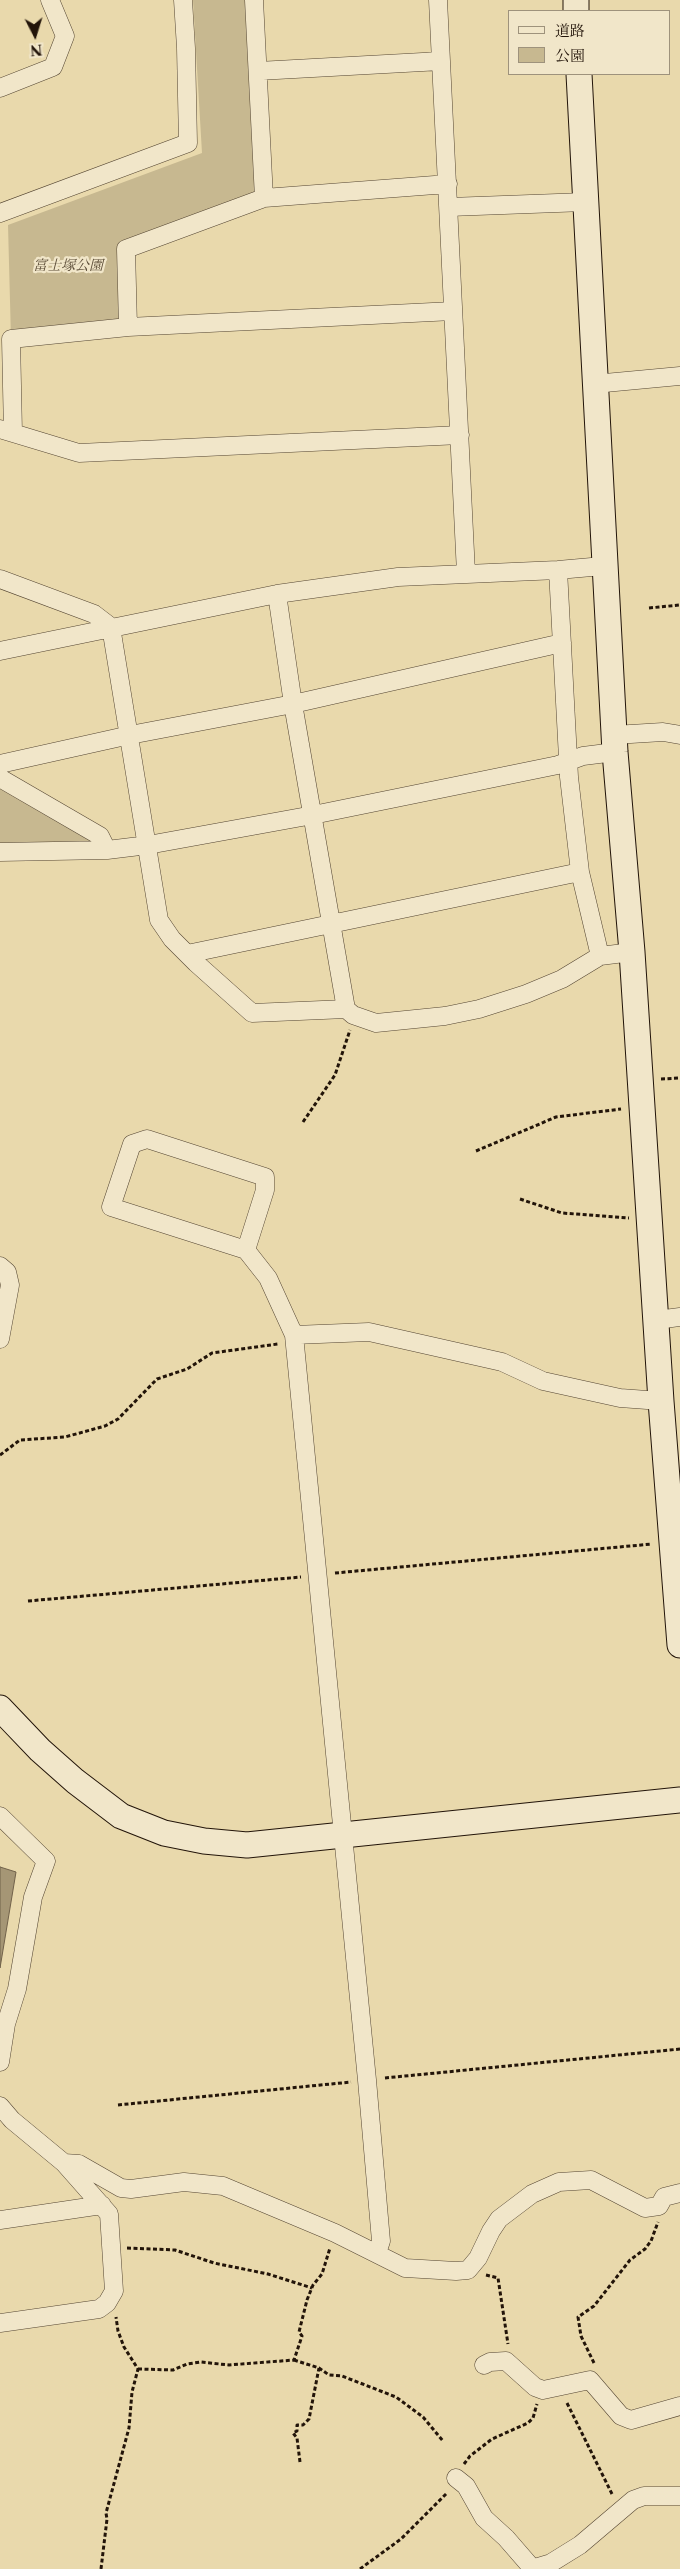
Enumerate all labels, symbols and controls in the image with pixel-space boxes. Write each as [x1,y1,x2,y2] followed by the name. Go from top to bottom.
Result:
[10,10,60,60] north arrow
[508,10,670,75] legend
[555,21,585,40] text: 道路
[29,40,43,59] text: N
[555,46,585,65] text: 公園
[33,258,103,274] park label: 富士塚公園

